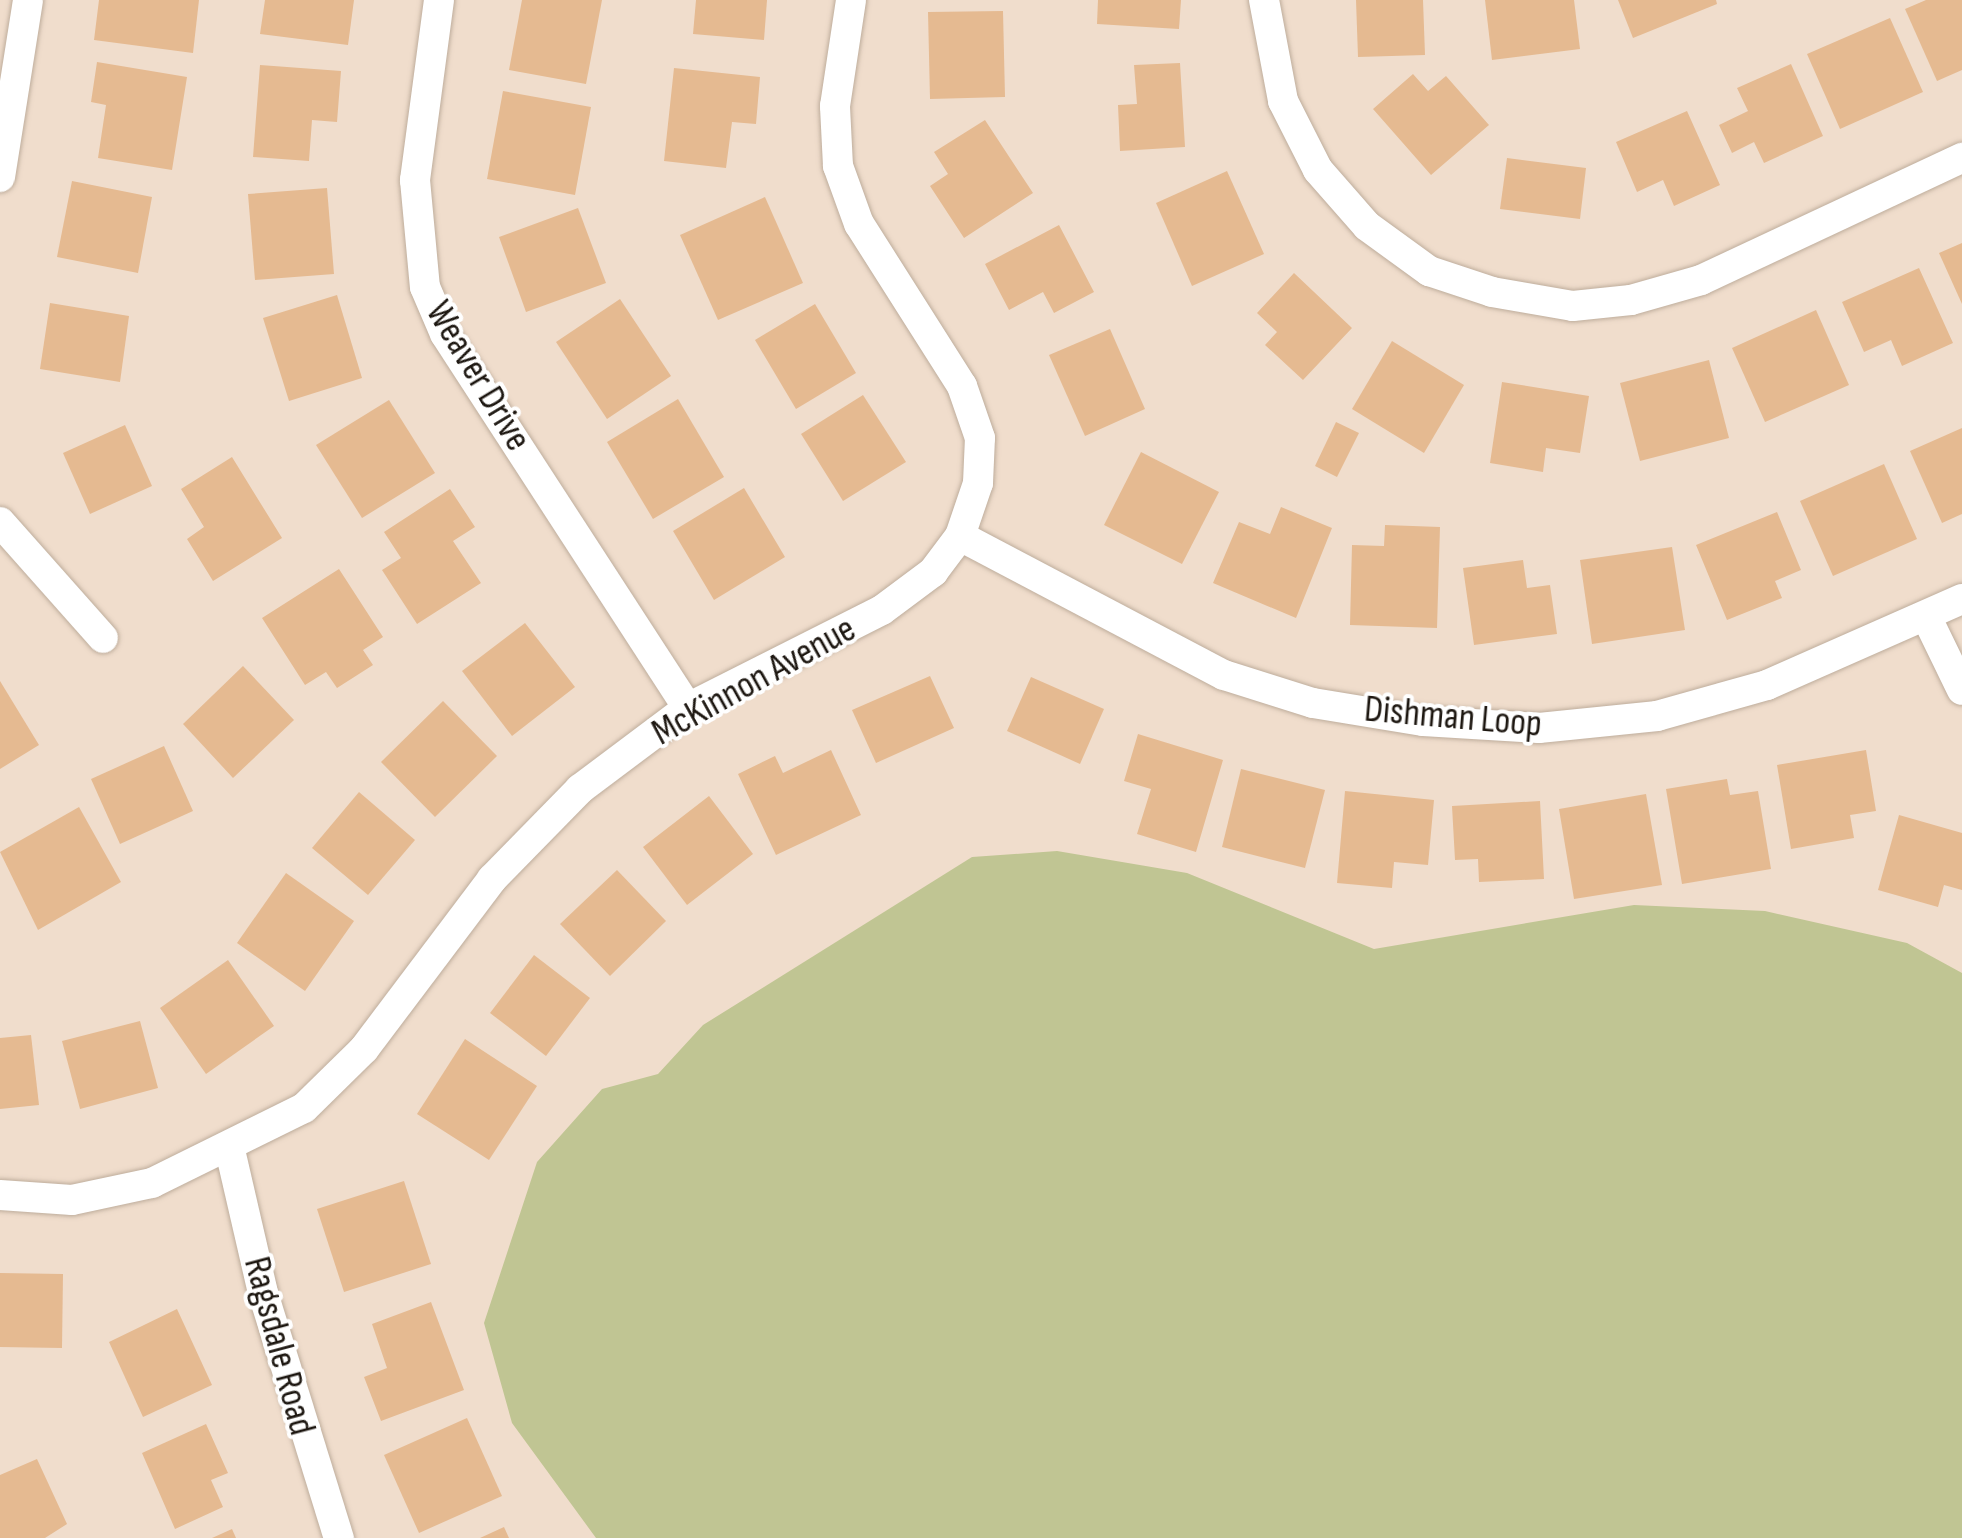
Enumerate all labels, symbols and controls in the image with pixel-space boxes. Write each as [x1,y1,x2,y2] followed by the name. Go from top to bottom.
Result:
[416,293,540,459] street label: Weaver Drive
[644,606,864,756] street label: McKinnon Avenue
[1362,687,1544,747] street label: Dishman Loop
[233,1252,325,1440] street label: Ragsdale Road

